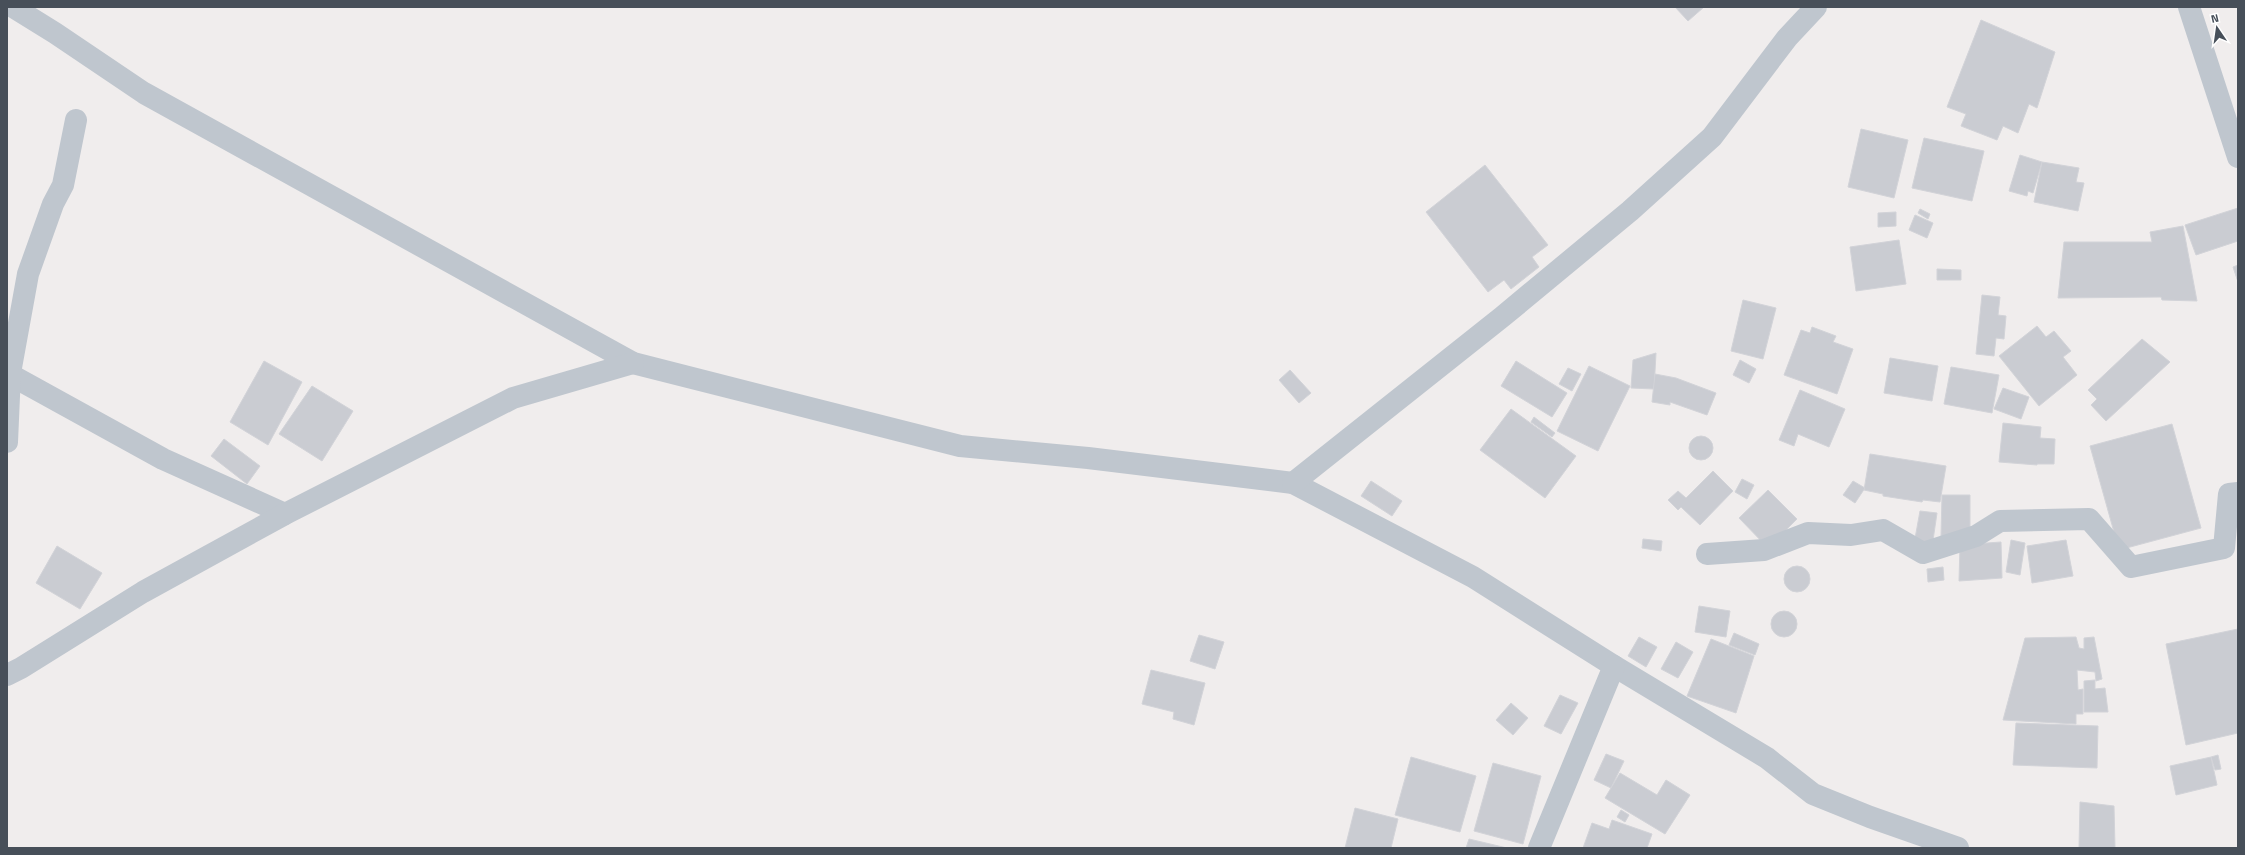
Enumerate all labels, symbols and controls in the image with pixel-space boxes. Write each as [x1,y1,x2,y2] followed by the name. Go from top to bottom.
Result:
[2197,8,2237,48] north arrow
[2209,10,2220,27] text: N

